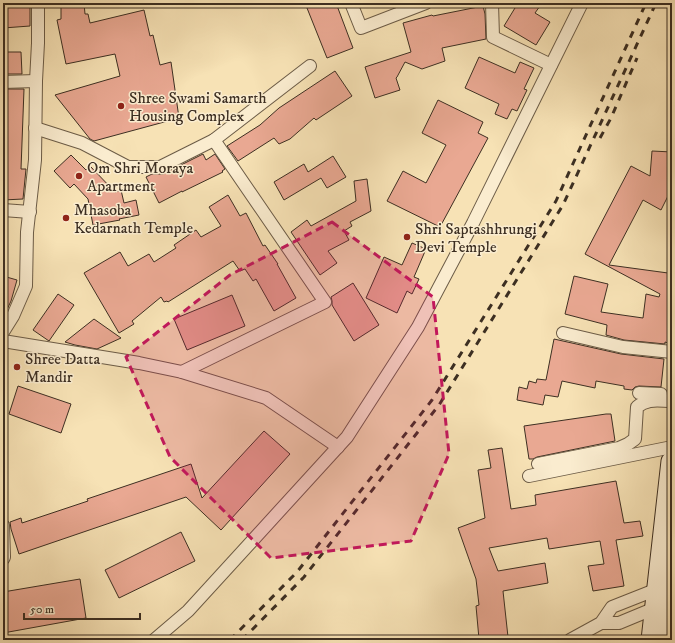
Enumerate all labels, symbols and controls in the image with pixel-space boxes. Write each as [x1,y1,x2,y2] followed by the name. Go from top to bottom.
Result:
[129,88,267,126] place label: Shree Swami Samarth Housing Complex
[116,101,126,111] marker: Shree Swami Samarth Housing Complex
[87,158,193,196] place label: Om Shri Moraya Apartment
[74,171,84,181] marker: Om Shri Moraya Apartment
[74,200,193,238] place label: Mhasoba Kedarnath Temple
[61,213,71,223] marker: Mhasoba Kedarnath Temple
[415,219,537,257] place label: Shri Saptashhrungi Devi Temple
[402,232,412,242] marker: Shri Saptashhrungi Devi Temple
[25,349,100,387] place label: Shree Datta Mandir
[12,362,22,372] marker: Shree Datta Mandir
[24,595,140,621] scale bar
[30,602,54,617] text: 50 m

